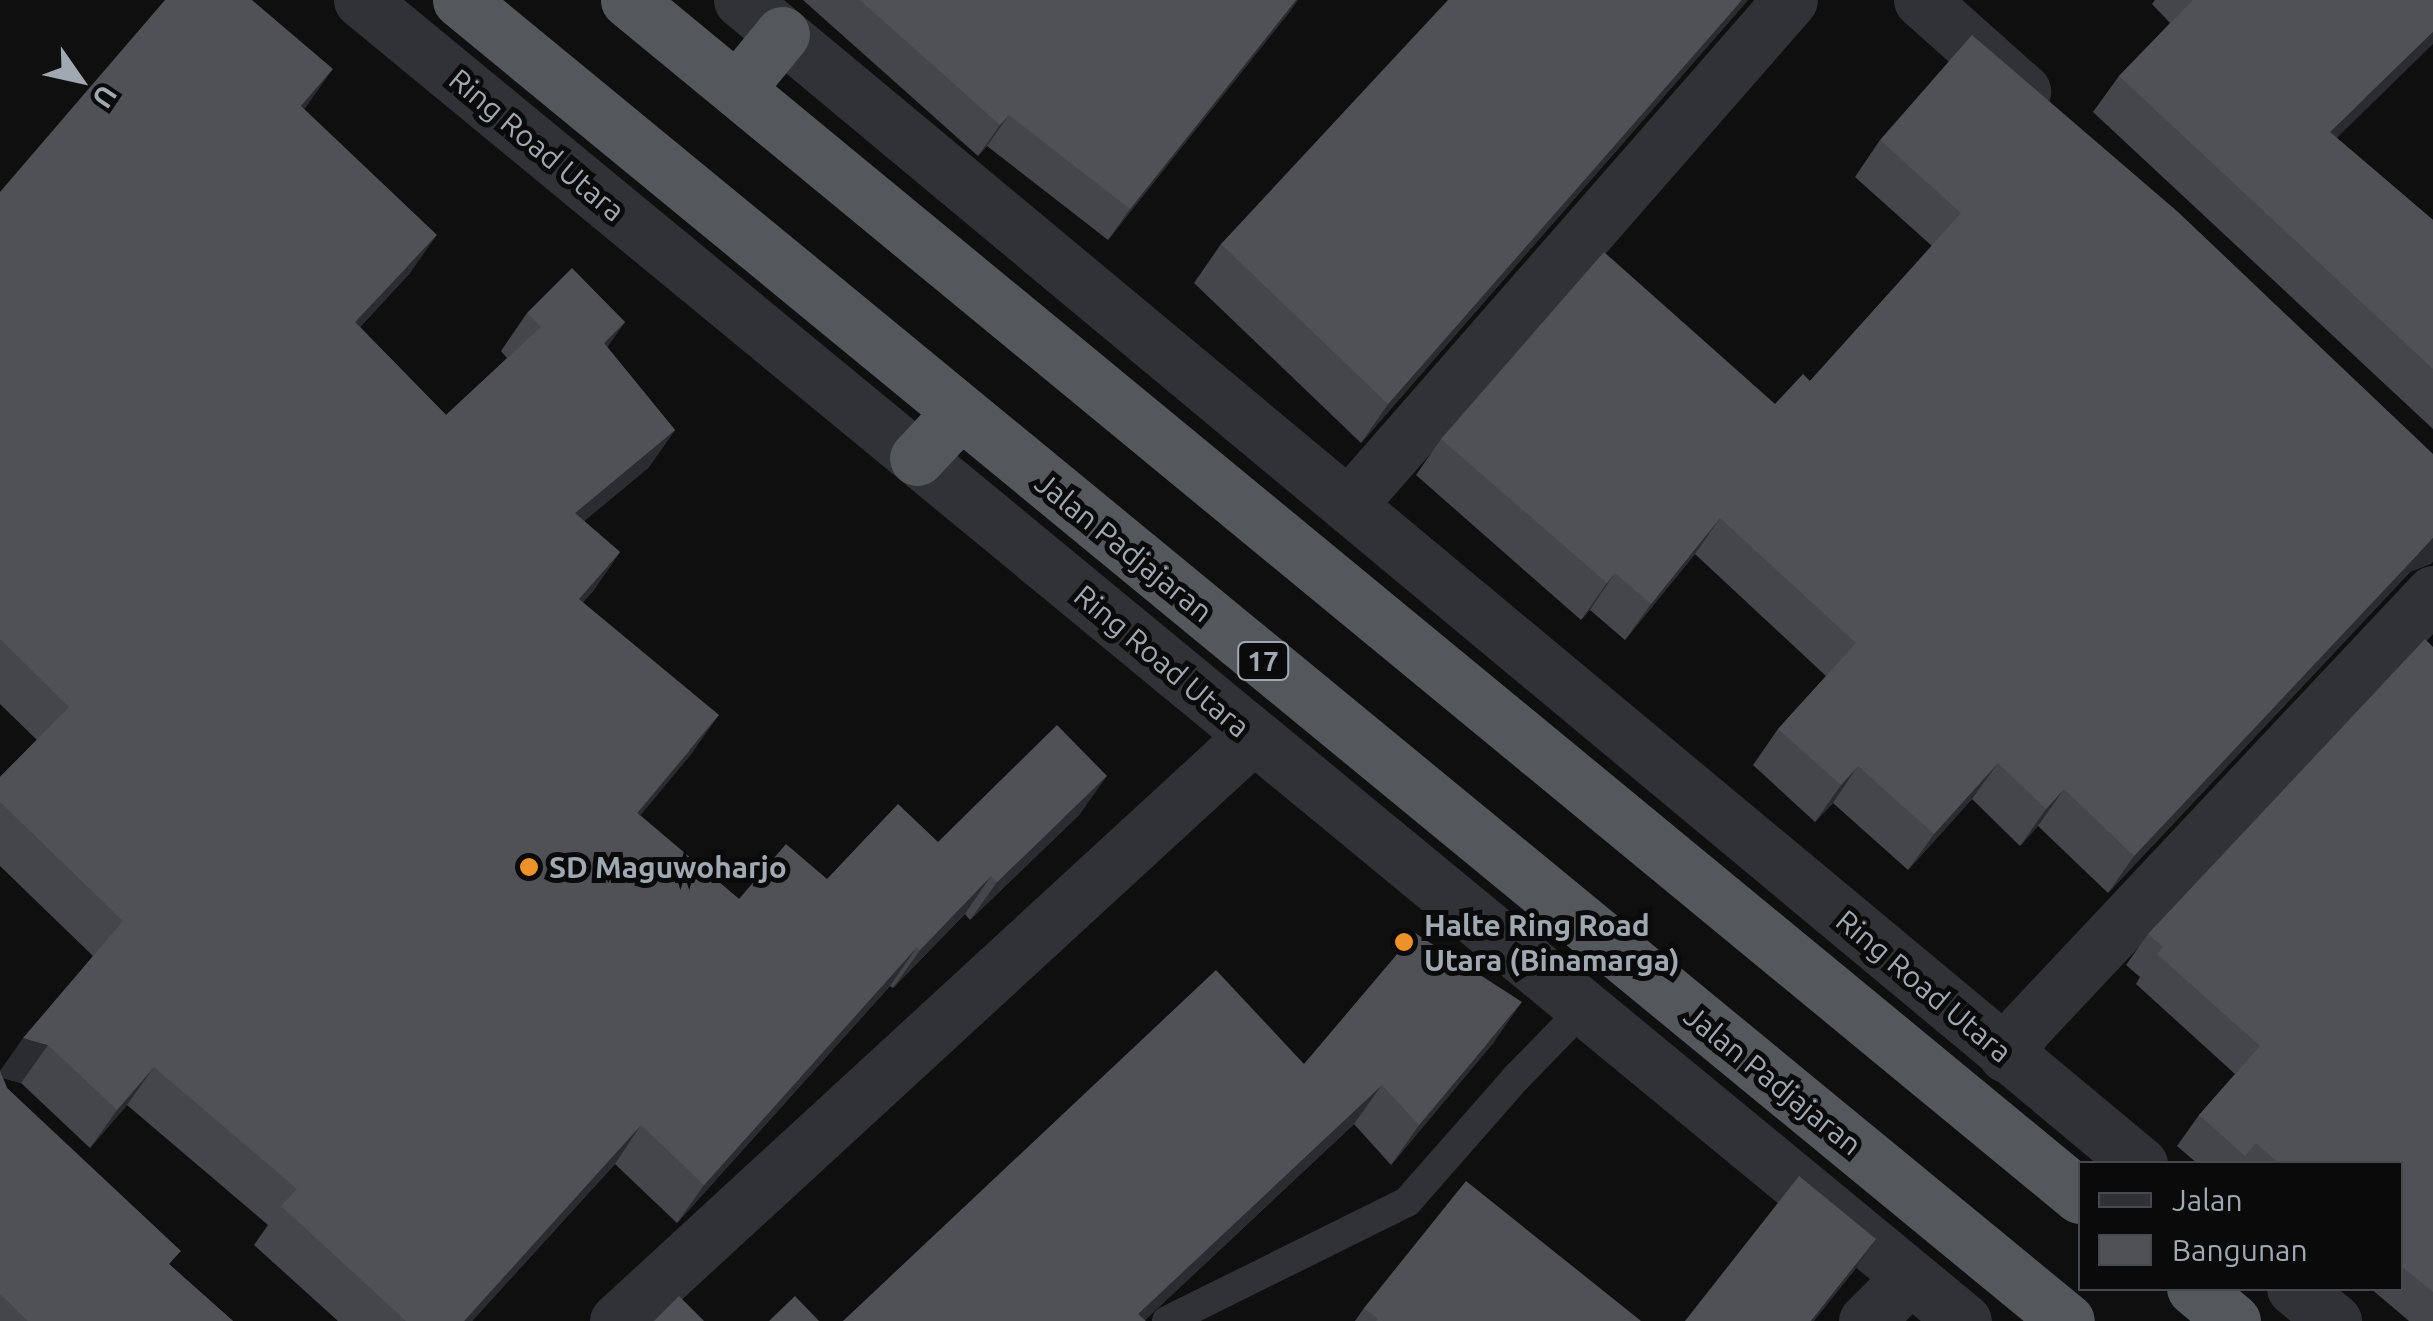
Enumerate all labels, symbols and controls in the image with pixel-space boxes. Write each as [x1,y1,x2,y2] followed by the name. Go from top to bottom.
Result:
[30,30,130,130] north arrow
[442,61,632,229] street label: Ring Road Utara
[87,80,124,114] text: U
[1028,465,1220,629] street label: Jalan Padjajaran
[1067,577,1257,745] street label: Ring Road Utara
[1236,638,1290,684] road number: 17
[549,849,787,885] place label: SD Maguwoharjo
[518,856,540,878] marker: SD Maguwoharjo
[1829,902,2019,1070] street label: Ring Road Utara
[1424,907,1680,978] place label: Halte Ring Road Utara (Binamarga)
[1393,931,1415,953] marker: Halte Ring Road Utara (Binamarga)
[1677,998,1869,1162] street label: Jalan Padjajaran
[2078,1161,2403,1291] legend
[2172,1183,2243,1217] text: Jalan
[2172,1233,2308,1267] text: Bangunan

